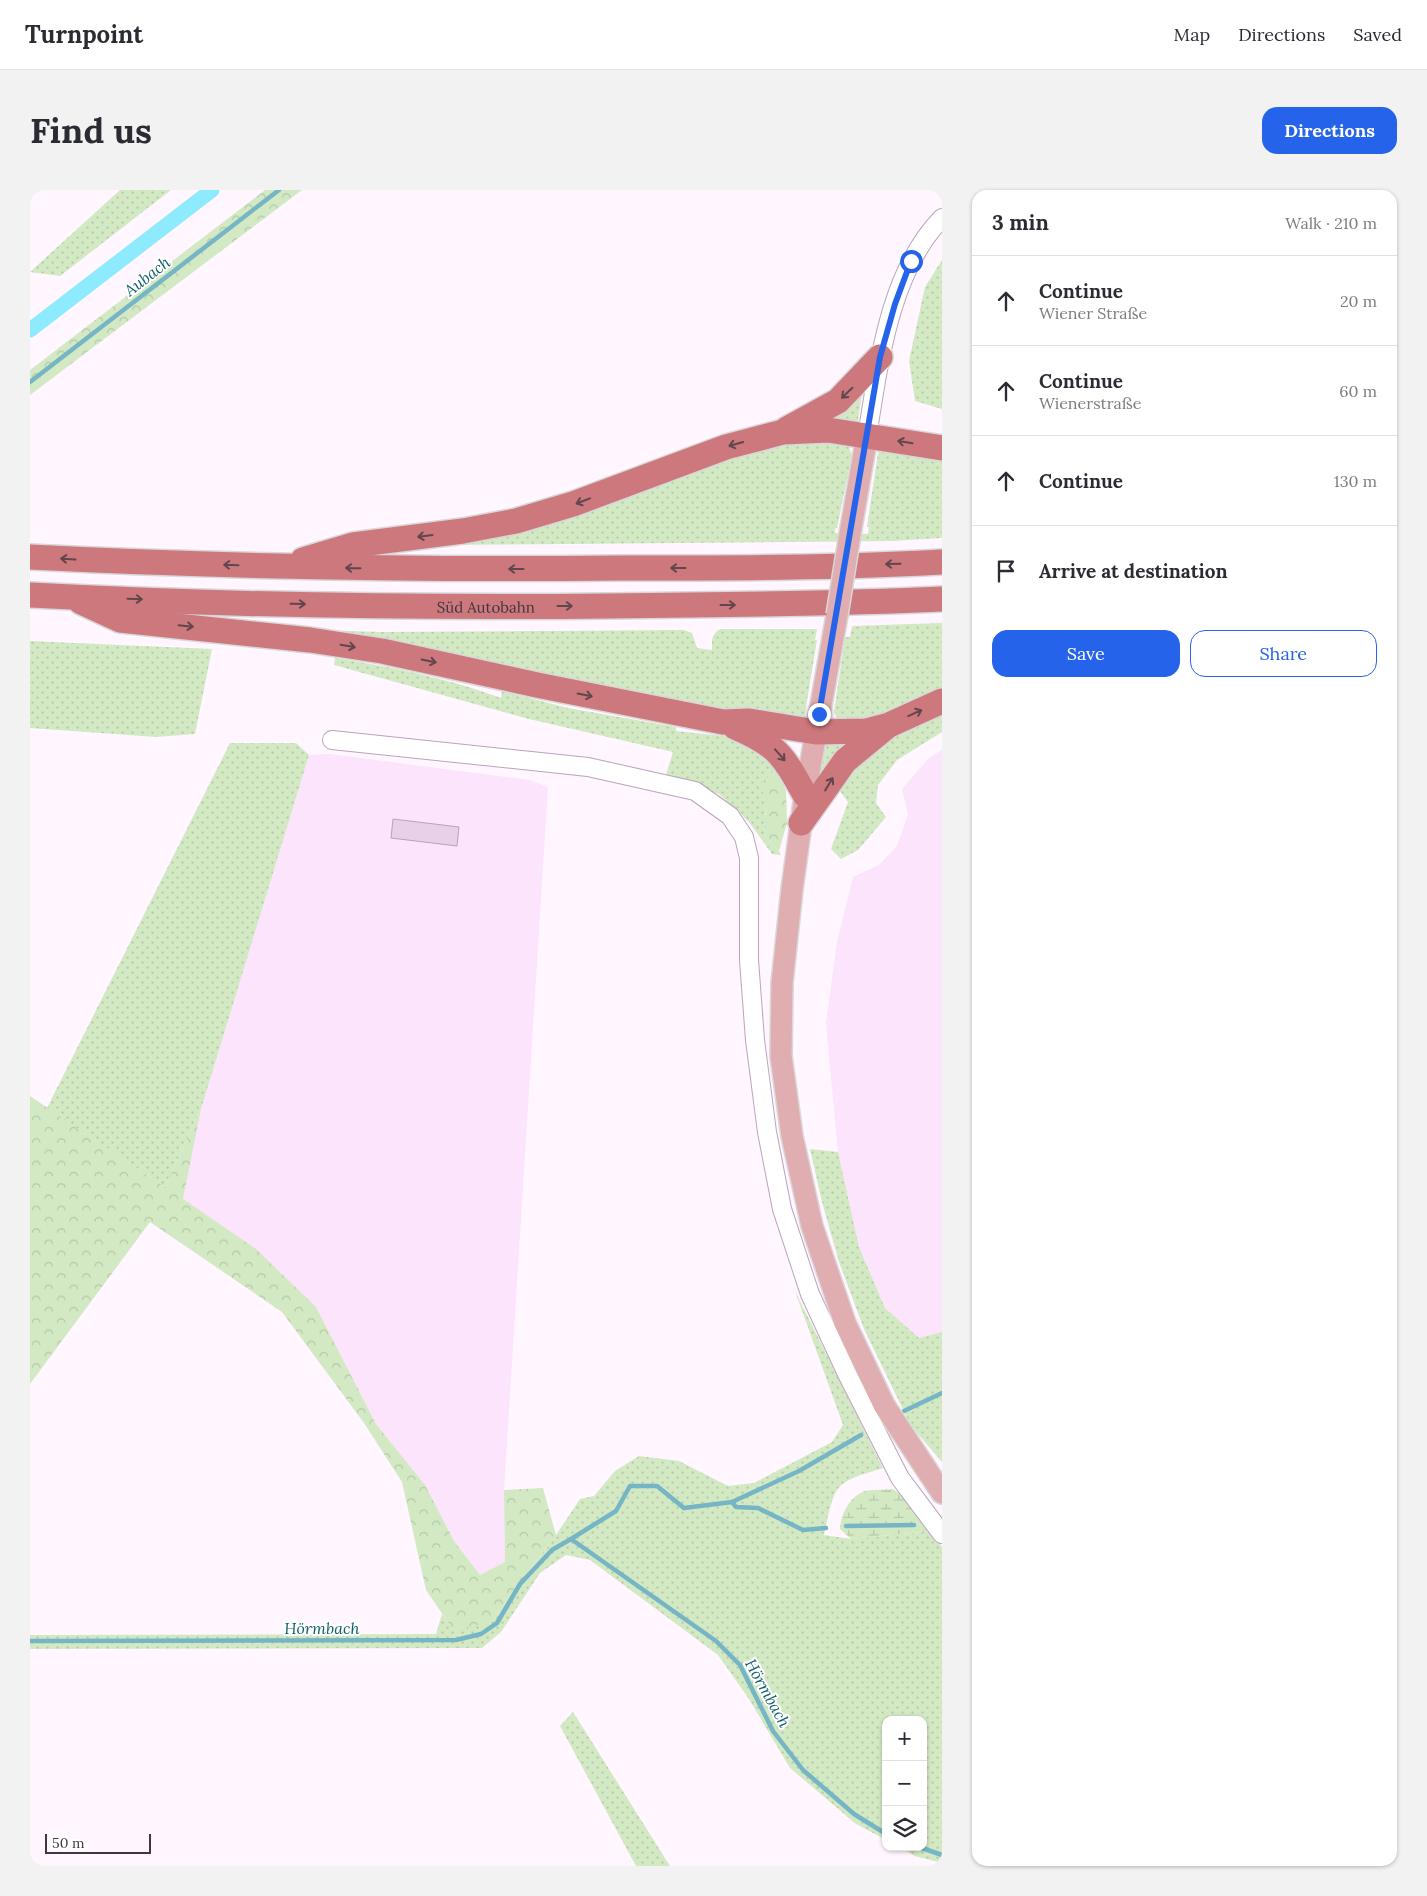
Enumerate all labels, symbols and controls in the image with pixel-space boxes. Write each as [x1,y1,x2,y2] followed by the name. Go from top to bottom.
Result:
[25,19,143,50] text: Turnpoint
[1174,23,1210,46] text: Map
[1238,23,1325,46] text: Directions
[1353,23,1402,46] text: Saved
[1262,107,1397,154] button: Directions
[30,108,152,153] text: Find us
[992,209,1049,236] text: 3 min
[1285,213,1377,233] text: Walk · 210 m
[900,250,923,273] route start
[119,252,174,301] water label: Aubach
[1039,279,1123,303] text: Continue
[992,287,1020,315] icon: ahead
[1340,291,1377,311] text: 20 m
[1039,303,1147,323] text: Wiener Straße
[1039,369,1123,393] text: Continue
[992,377,1020,405] icon: ahead
[1339,381,1377,401] text: 60 m
[840,387,853,399] one-way arrow
[1039,393,1141,413] text: Wienerstraße
[897,436,913,446] one-way arrow
[728,440,744,450] one-way arrow
[992,467,1020,495] icon: ahead
[1039,469,1123,493] text: Continue
[1334,471,1377,491] text: 130 m
[576,497,591,506] one-way arrow
[417,531,433,541] one-way arrow
[60,555,76,564] one-way arrow
[992,557,1020,585] icon: arrive
[886,559,902,569] one-way arrow
[1039,559,1228,583] text: Arrive at destination
[223,560,239,570] one-way arrow
[346,563,362,572] one-way arrow
[671,563,687,573] one-way arrow
[508,564,524,574] one-way arrow
[127,595,143,604] one-way arrow
[437,597,535,616] street label: Süd Autobahn
[290,599,306,609] one-way arrow
[720,600,736,610] one-way arrow
[557,601,573,611] one-way arrow
[178,622,194,631] one-way arrow
[992,630,1180,677] button: Save
[1190,630,1377,677] button: Share
[339,641,355,651] one-way arrow
[421,657,437,667] one-way arrow
[576,690,592,700] one-way arrow
[808,703,831,726] route end
[907,708,922,717] one-way arrow
[774,748,785,761] one-way arrow
[824,777,834,791] one-way arrow
[284,1618,360,1638] water label: Hörmbach
[741,1655,795,1731] water label: Hörmbach
[882,1716,927,1851] map controls
[882,1716,927,1761] button: +
[882,1761,927,1806] button: −
[882,1806,927,1851] button: layers
[45,1831,151,1854] scale bar
[52,1834,85,1852] text: 50 m

